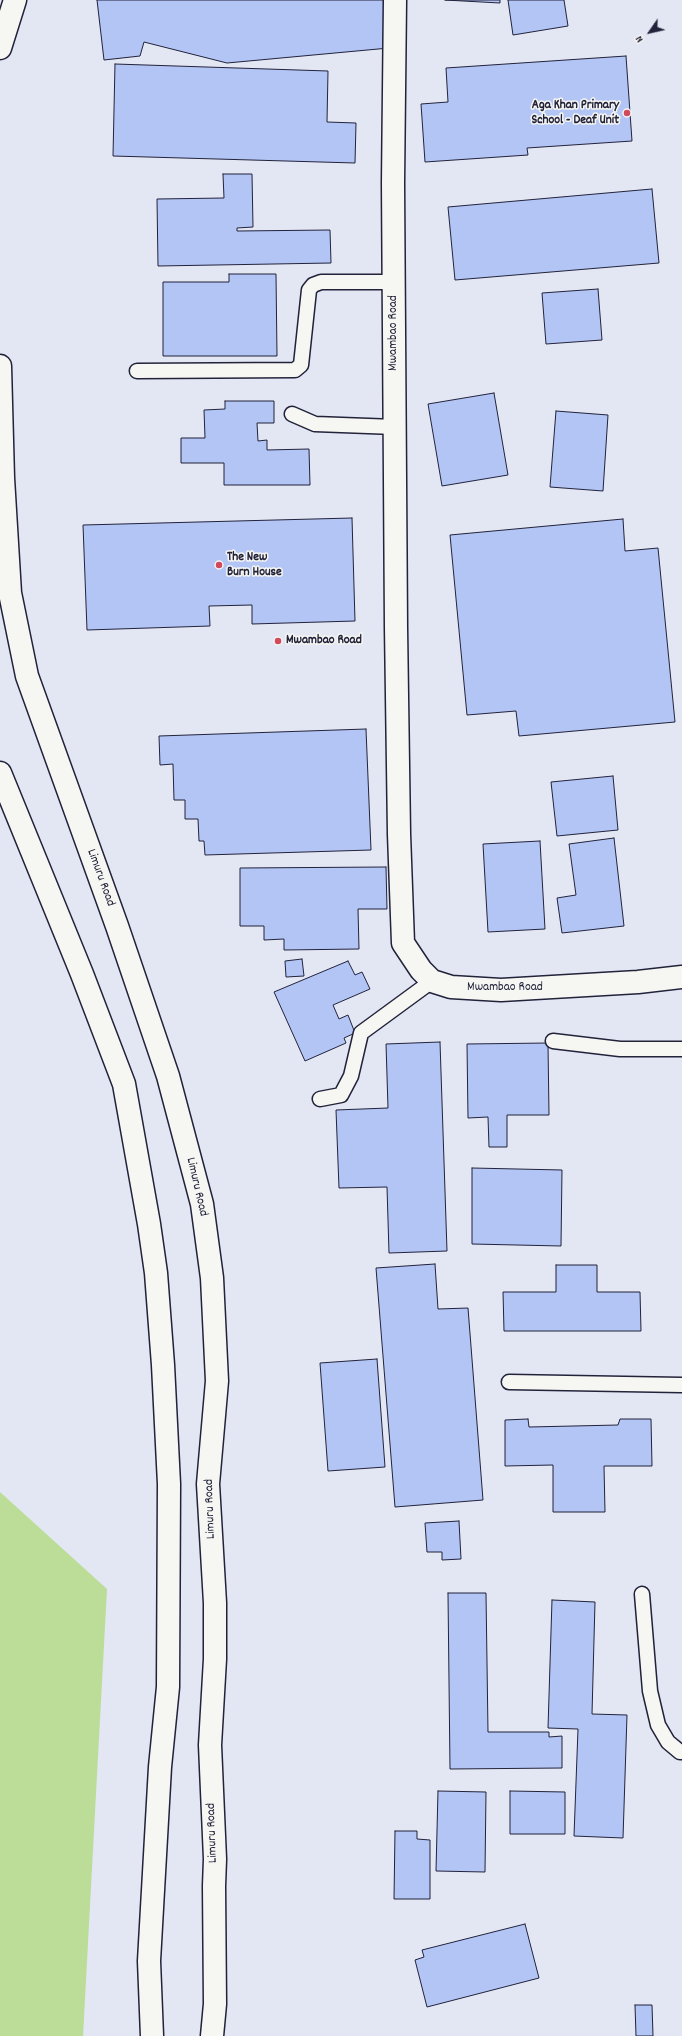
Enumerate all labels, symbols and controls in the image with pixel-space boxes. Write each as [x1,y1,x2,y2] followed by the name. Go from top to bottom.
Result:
[630,12,670,52] north arrow
[632,32,648,45] text: N
[531,98,619,129] place label: Aga Khan Primary School - Deaf Unit
[622,108,632,118] marker: Aga Khan Primary School - Deaf Unit
[386,295,402,371] street label: Mwambao Road
[227,550,282,581] place label: The New Burn House
[214,560,224,570] marker: The New Burn House
[286,633,362,649] place label: Mwambao Road
[273,636,283,646] marker: Mwambao Road
[82,847,118,909] street label: Limuru Road
[467,980,543,996] street label: Mwambao Road
[182,1156,210,1218] street label: Limuru Road
[202,1479,220,1539] street label: Limuru Road
[204,1803,222,1863] street label: Limuru Road

